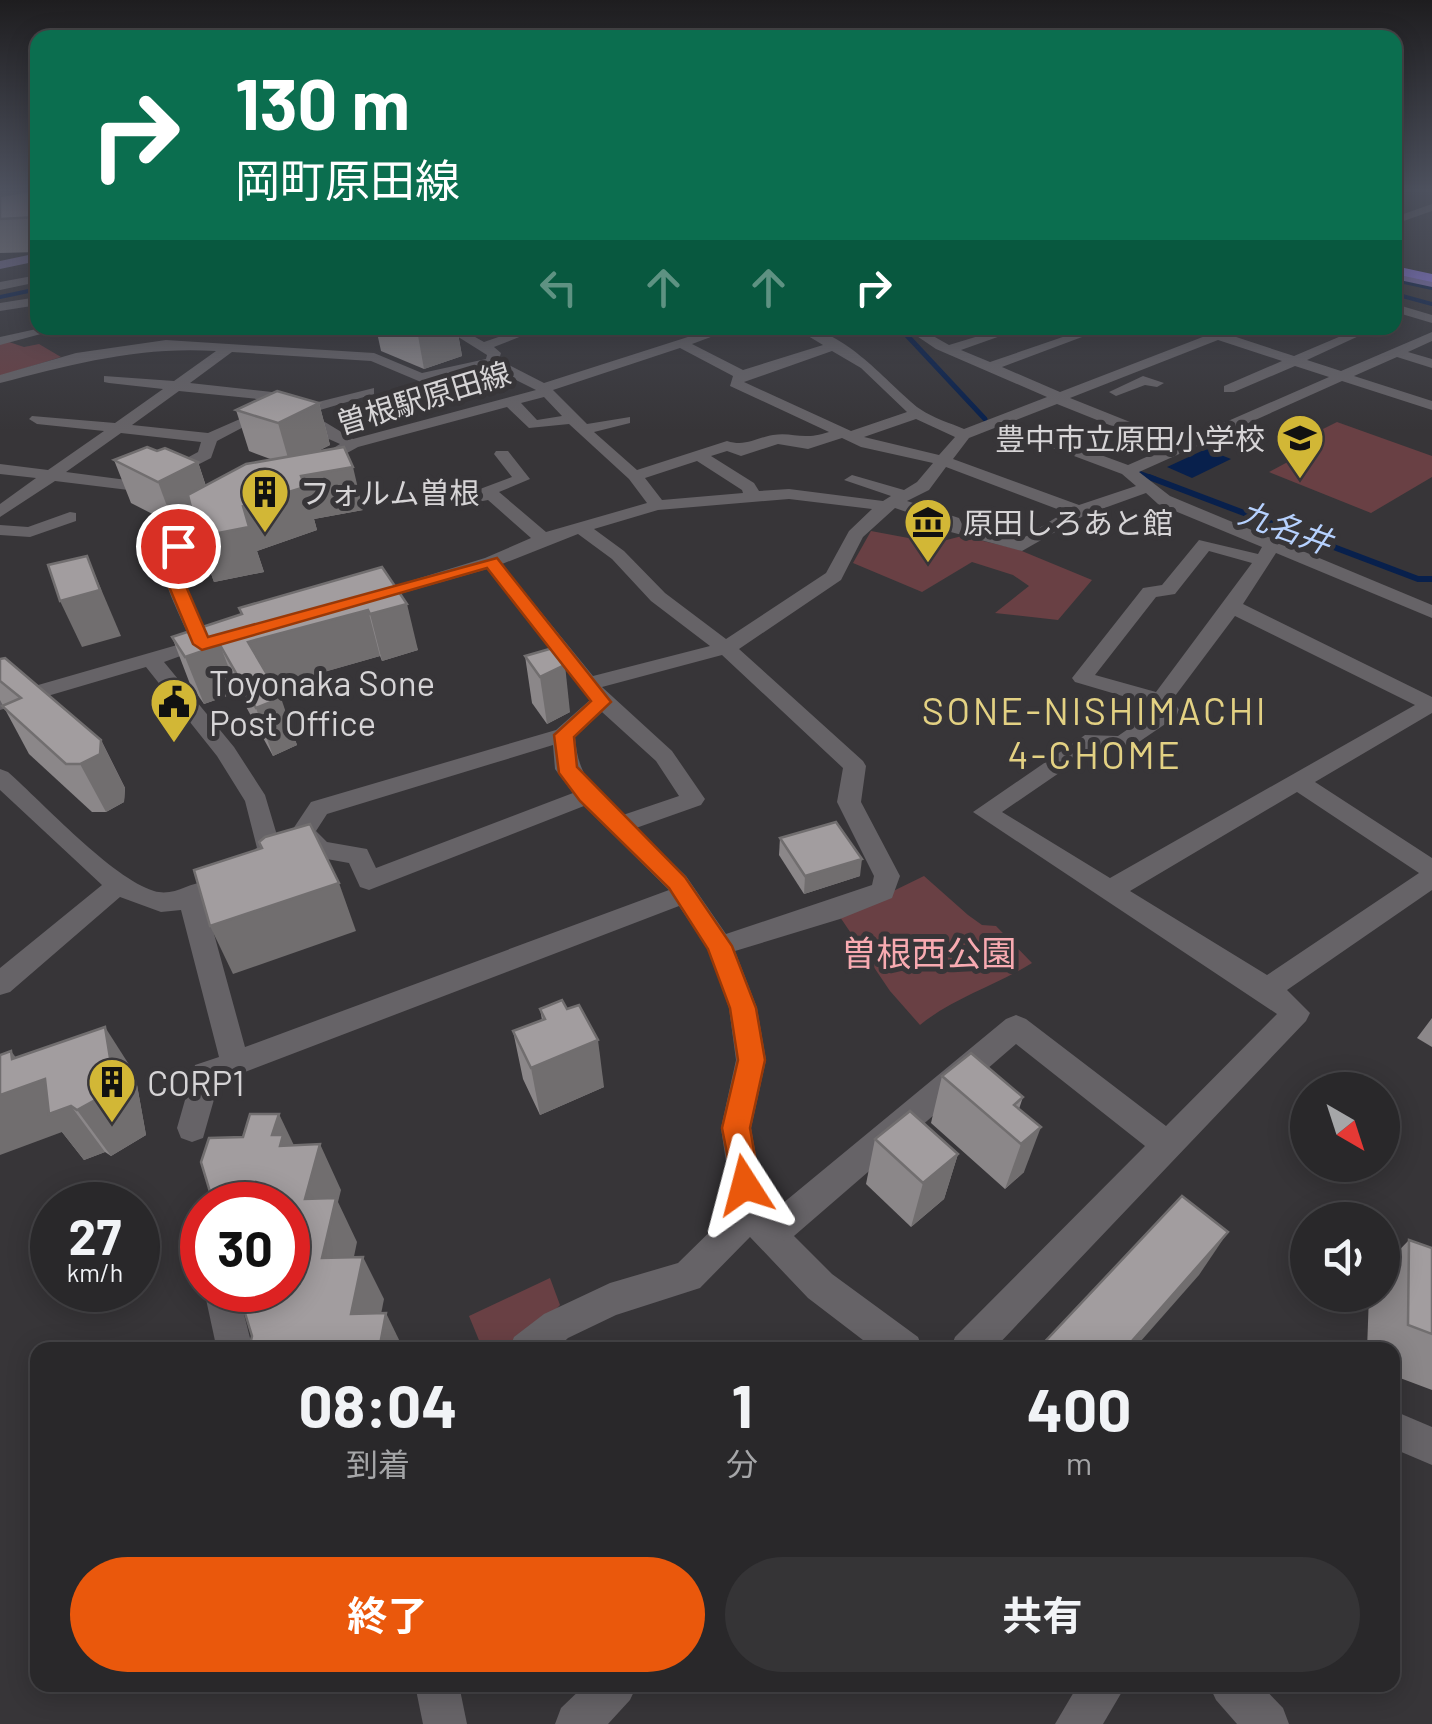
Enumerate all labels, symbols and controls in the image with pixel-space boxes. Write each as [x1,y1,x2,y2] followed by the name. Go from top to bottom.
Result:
[235,60,410,144] text: 130 m
[70,70,200,200] icon: right
[235,152,460,206] text: 岡町原田線
[531,260,586,315] icon: left
[636,260,691,315] icon: ahead
[741,260,796,315] icon: ahead
[846,260,901,315] icon: right
[332,353,514,441] street label: 曽根駅原田線
[1274,412,1326,480] school or university icon: 豊中市立原田小学校
[995,420,1265,456] place label: 豊中市立原田小学校
[239,466,291,534] building icon: フォルム曽根
[300,474,479,510] place label: フォルム曽根
[1234,492,1340,561] water label: 九名井
[902,496,954,564] museum icon: 原田しろあと館
[136,504,221,589] pin
[963,504,1173,540] place label: 原田しろあと館
[151,519,206,574] icon: arrive
[209,661,435,743] place label: Toyonaka Sone Post Office
[148,676,200,744] public building icon: Toyonaka Sone Post Office
[922,687,1268,777] district label: SONE-NISHIMACHI 4-CHOME
[841,931,1017,973] park label: 曽根西公園
[86,1056,138,1124] building icon: CORP1
[147,1061,244,1103] place label: CORP1
[1290,1072,1400,1182] north arrow
[1290,1072,1400,1312] map controls
[693,1133,797,1237] position arrow
[180,1182,310,1312] speed limit sign: 30
[1290,1202,1400,1312] button: sound
[69,1205,121,1265] text: 27
[67,1257,123,1287] text: km/h
[299,1368,458,1440] text: 08:04
[732,1368,753,1440] text: 1
[1027,1372,1131,1444] text: 400
[1066,1443,1092,1481] text: m
[346,1444,410,1482] text: 到着
[726,1444,758,1482] text: 分
[70,1557,705,1672] button: 終了
[725,1557,1360,1672] button: 共有

